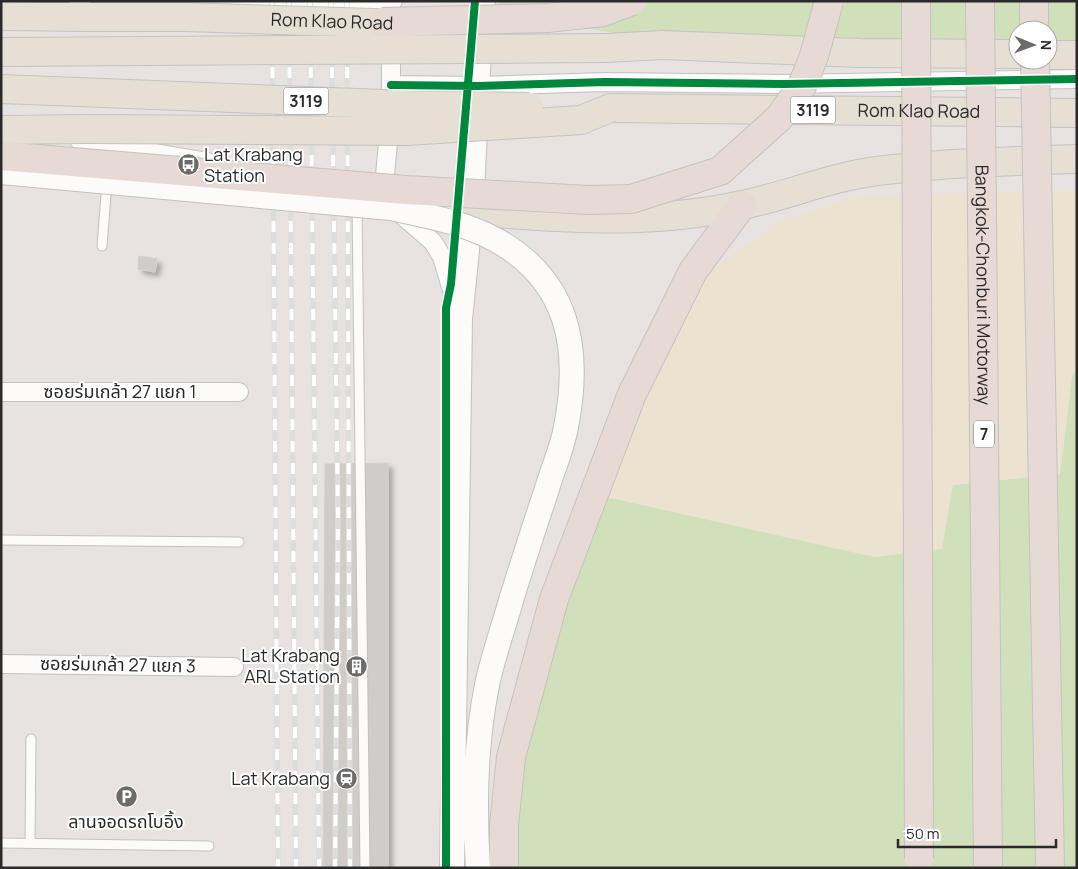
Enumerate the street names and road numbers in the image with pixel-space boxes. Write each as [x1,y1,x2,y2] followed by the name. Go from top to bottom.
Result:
[270,7,394,35] street label: Rom Klao Road
[284,88,328,114] road number: 3119
[790,96,836,124] road number: 3119
[858,98,980,123] street label: Rom Klao Road
[971,165,997,406] street label: Bangkok-Chonburi Motorway
[44,379,196,403] street label: ซอยร่มเกล้า 27 แยก 1
[974,420,994,448] road number: 7
[40,651,196,677] street label: ซอยร่มเกล้า 27 แยก 3

